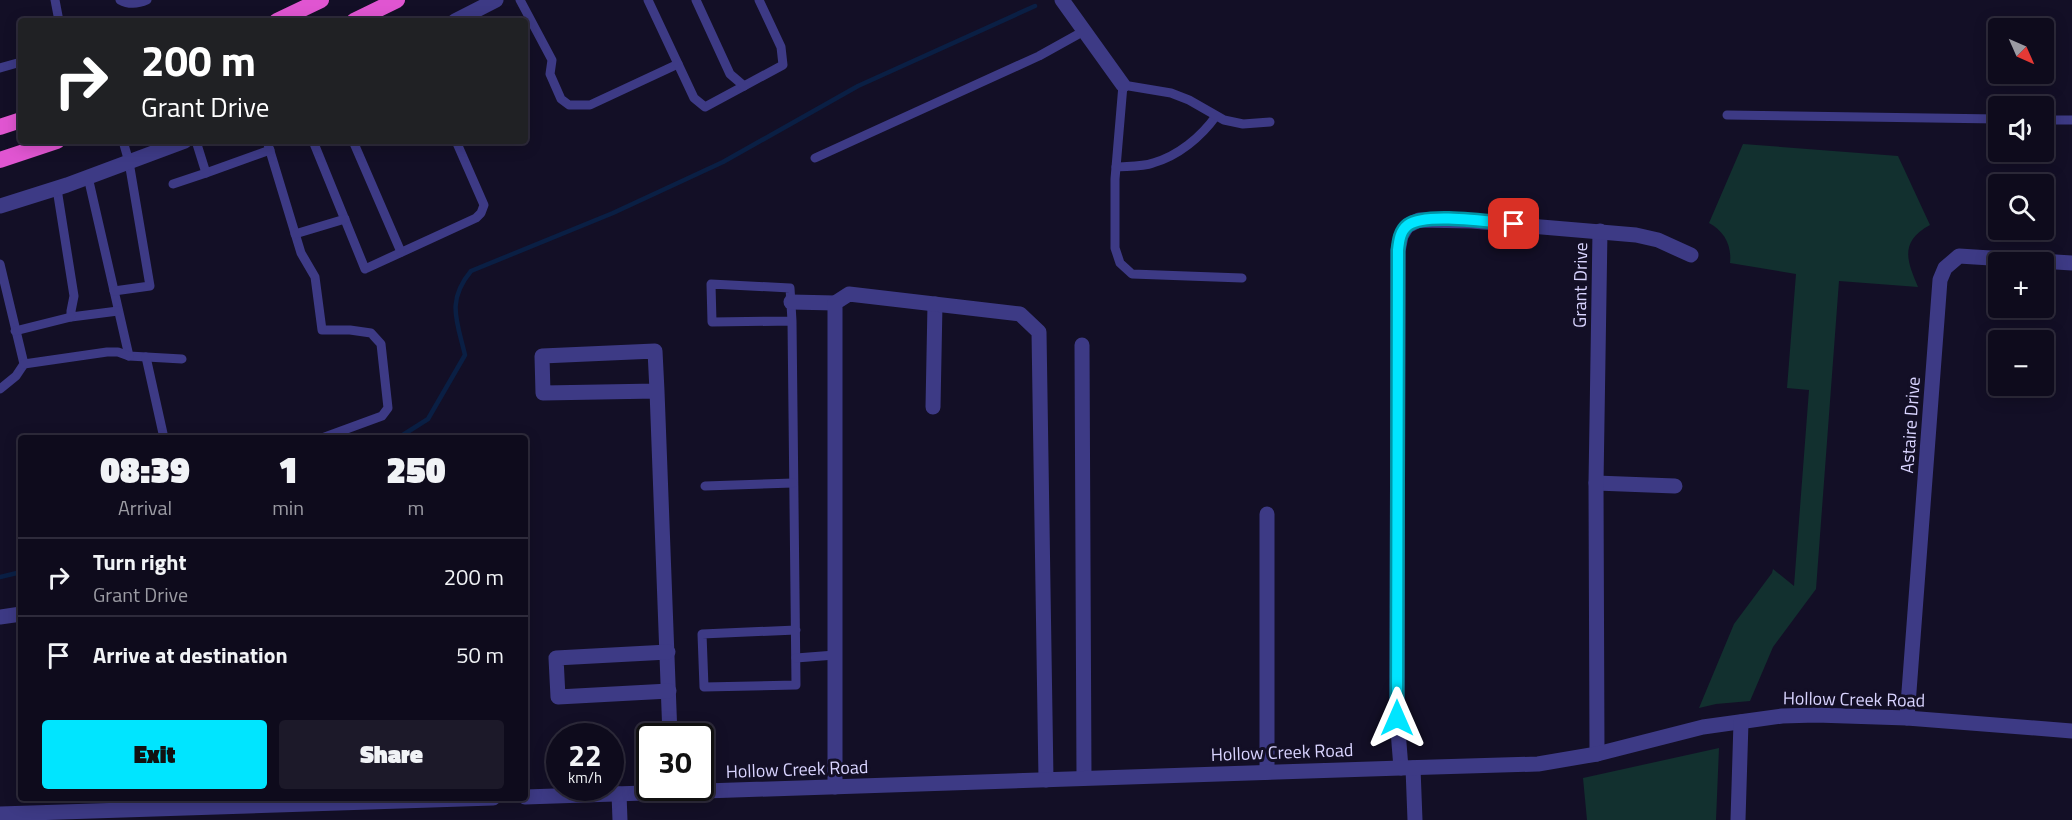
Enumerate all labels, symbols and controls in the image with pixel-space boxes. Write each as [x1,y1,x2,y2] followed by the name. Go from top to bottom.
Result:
[1988,18,2054,84] north arrow
[1988,18,2054,396] map controls
[141,28,256,92] text: 200 m
[42,42,120,120] icon: right
[141,86,269,127] text: Grant Drive
[1988,96,2054,162] button: sound
[1988,174,2054,240] button: search
[1488,198,1539,249] pin
[1497,207,1530,240] icon: arrive
[1566,242,1594,328] street label: Grant Drive
[1988,252,2054,318] button: +
[1988,330,2054,396] button: −
[1893,376,1927,474] street label: Astaire Drive
[100,442,190,497] text: 08:39
[278,442,298,497] text: 1
[386,442,446,497] text: 250
[118,492,172,523] text: Arrival
[272,492,304,523] text: min
[408,492,424,523] text: m
[93,545,187,579] text: Turn right
[444,560,504,594] text: 200 m
[42,561,75,594] icon: right
[93,579,188,610] text: Grant Drive
[93,638,288,672] text: Arrive at destination
[456,638,504,672] text: 50 m
[42,639,75,672] icon: arrive
[1783,684,1925,714] street label: Hollow Creek Road
[1365,686,1429,750] position arrow
[42,720,267,789] button: Exit
[279,720,504,789] button: Share
[636,723,714,801] speed limit sign: 30
[568,732,602,778] text: 22
[1210,736,1354,768] street label: Hollow Creek Road
[725,753,869,785] street label: Hollow Creek Road
[568,766,602,789] text: km/h

